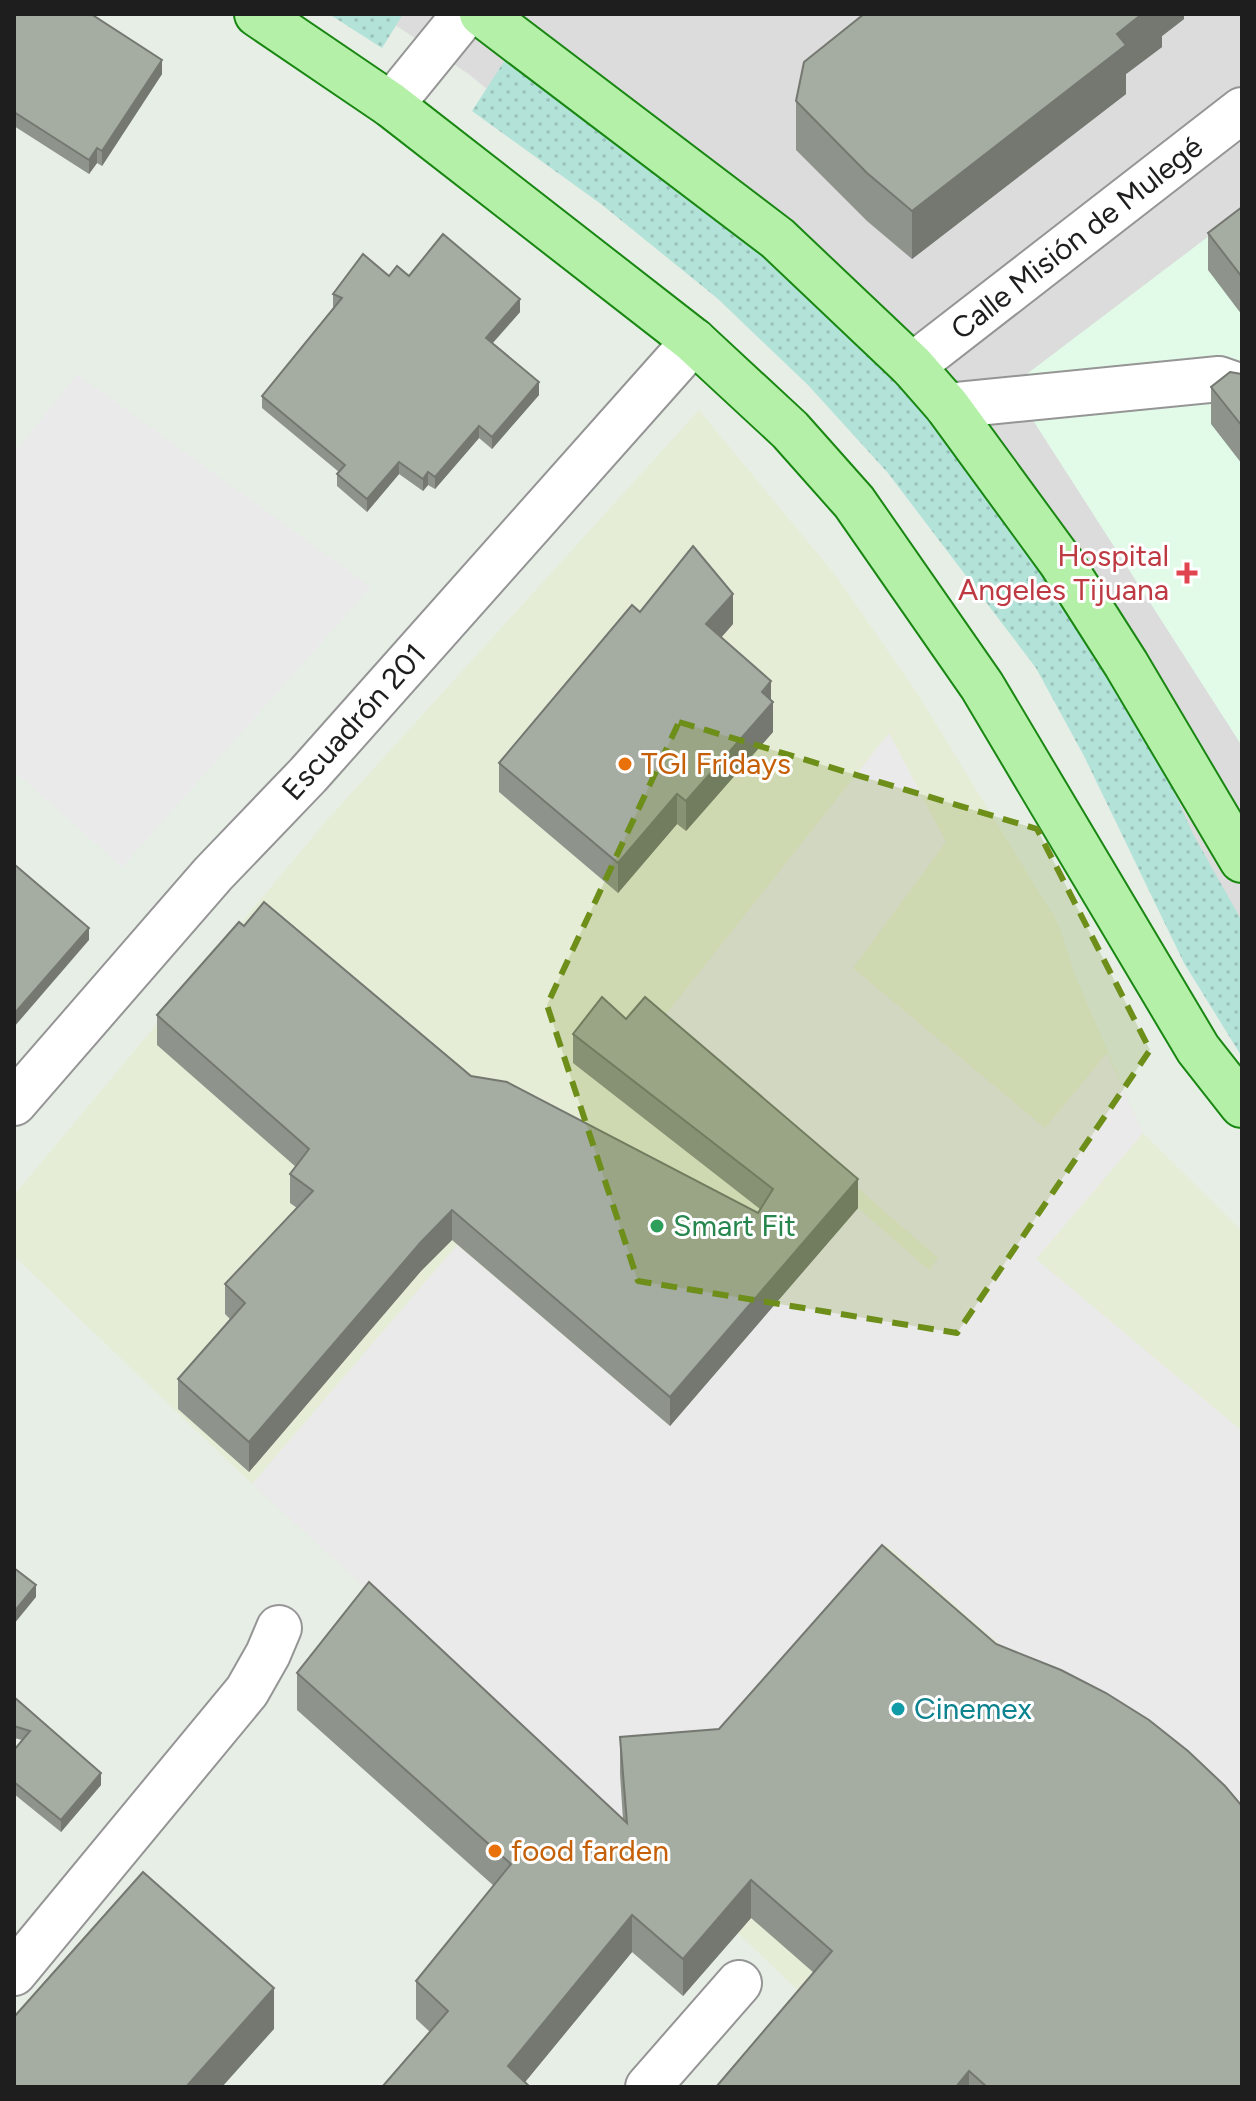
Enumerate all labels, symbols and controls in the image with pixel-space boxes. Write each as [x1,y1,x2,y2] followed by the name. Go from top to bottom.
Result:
[943,128,1210,347] street label: Calle Misión de Mulegé
[958,537,1169,608] place label: Hospital Angeles Tijuana
[1176,562,1198,584] marker: Hospital Angeles Tijuana
[274,636,434,807] street label: Escuadrón 201
[641,745,791,782] place label: TGI Fridays
[616,755,634,773] marker: TGI Fridays
[673,1207,796,1244] place label: Smart Fit
[648,1217,666,1235] marker: Smart Fit
[914,1690,1032,1727] place label: Cinemex
[889,1700,907,1718] marker: Cinemex
[511,1832,669,1869] place label: food farden
[486,1842,504,1860] marker: food farden

